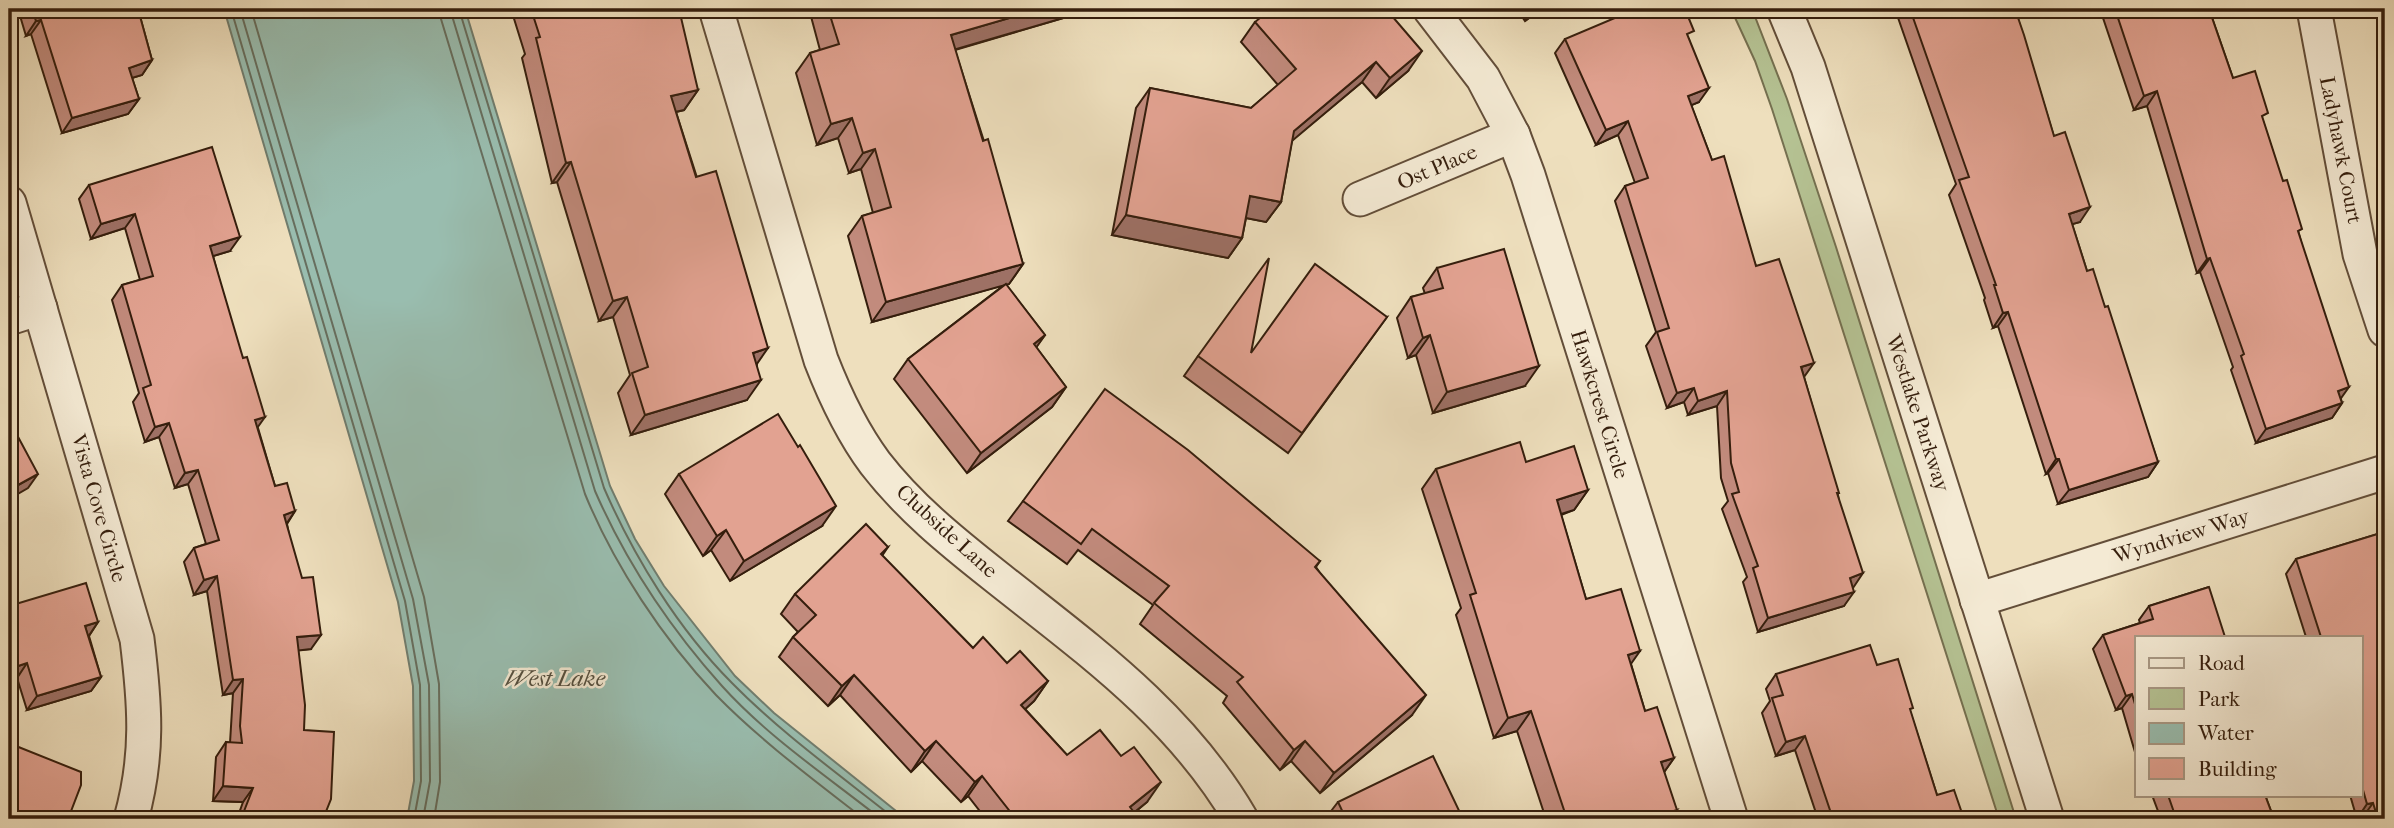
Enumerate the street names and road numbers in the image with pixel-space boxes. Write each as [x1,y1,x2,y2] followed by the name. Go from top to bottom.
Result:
[2315,74,2367,226] street label: Ladyhawk Court
[1394,140,1480,194] street label: Ost Place
[1566,327,1634,481] street label: Hawkcrest Circle
[1881,331,1955,495] street label: Westlake Parkway
[66,430,132,585] street label: Vista Cove Circle
[892,479,1002,583] street label: Clubside Lane
[2109,504,2253,568] street label: Wyndview Way

